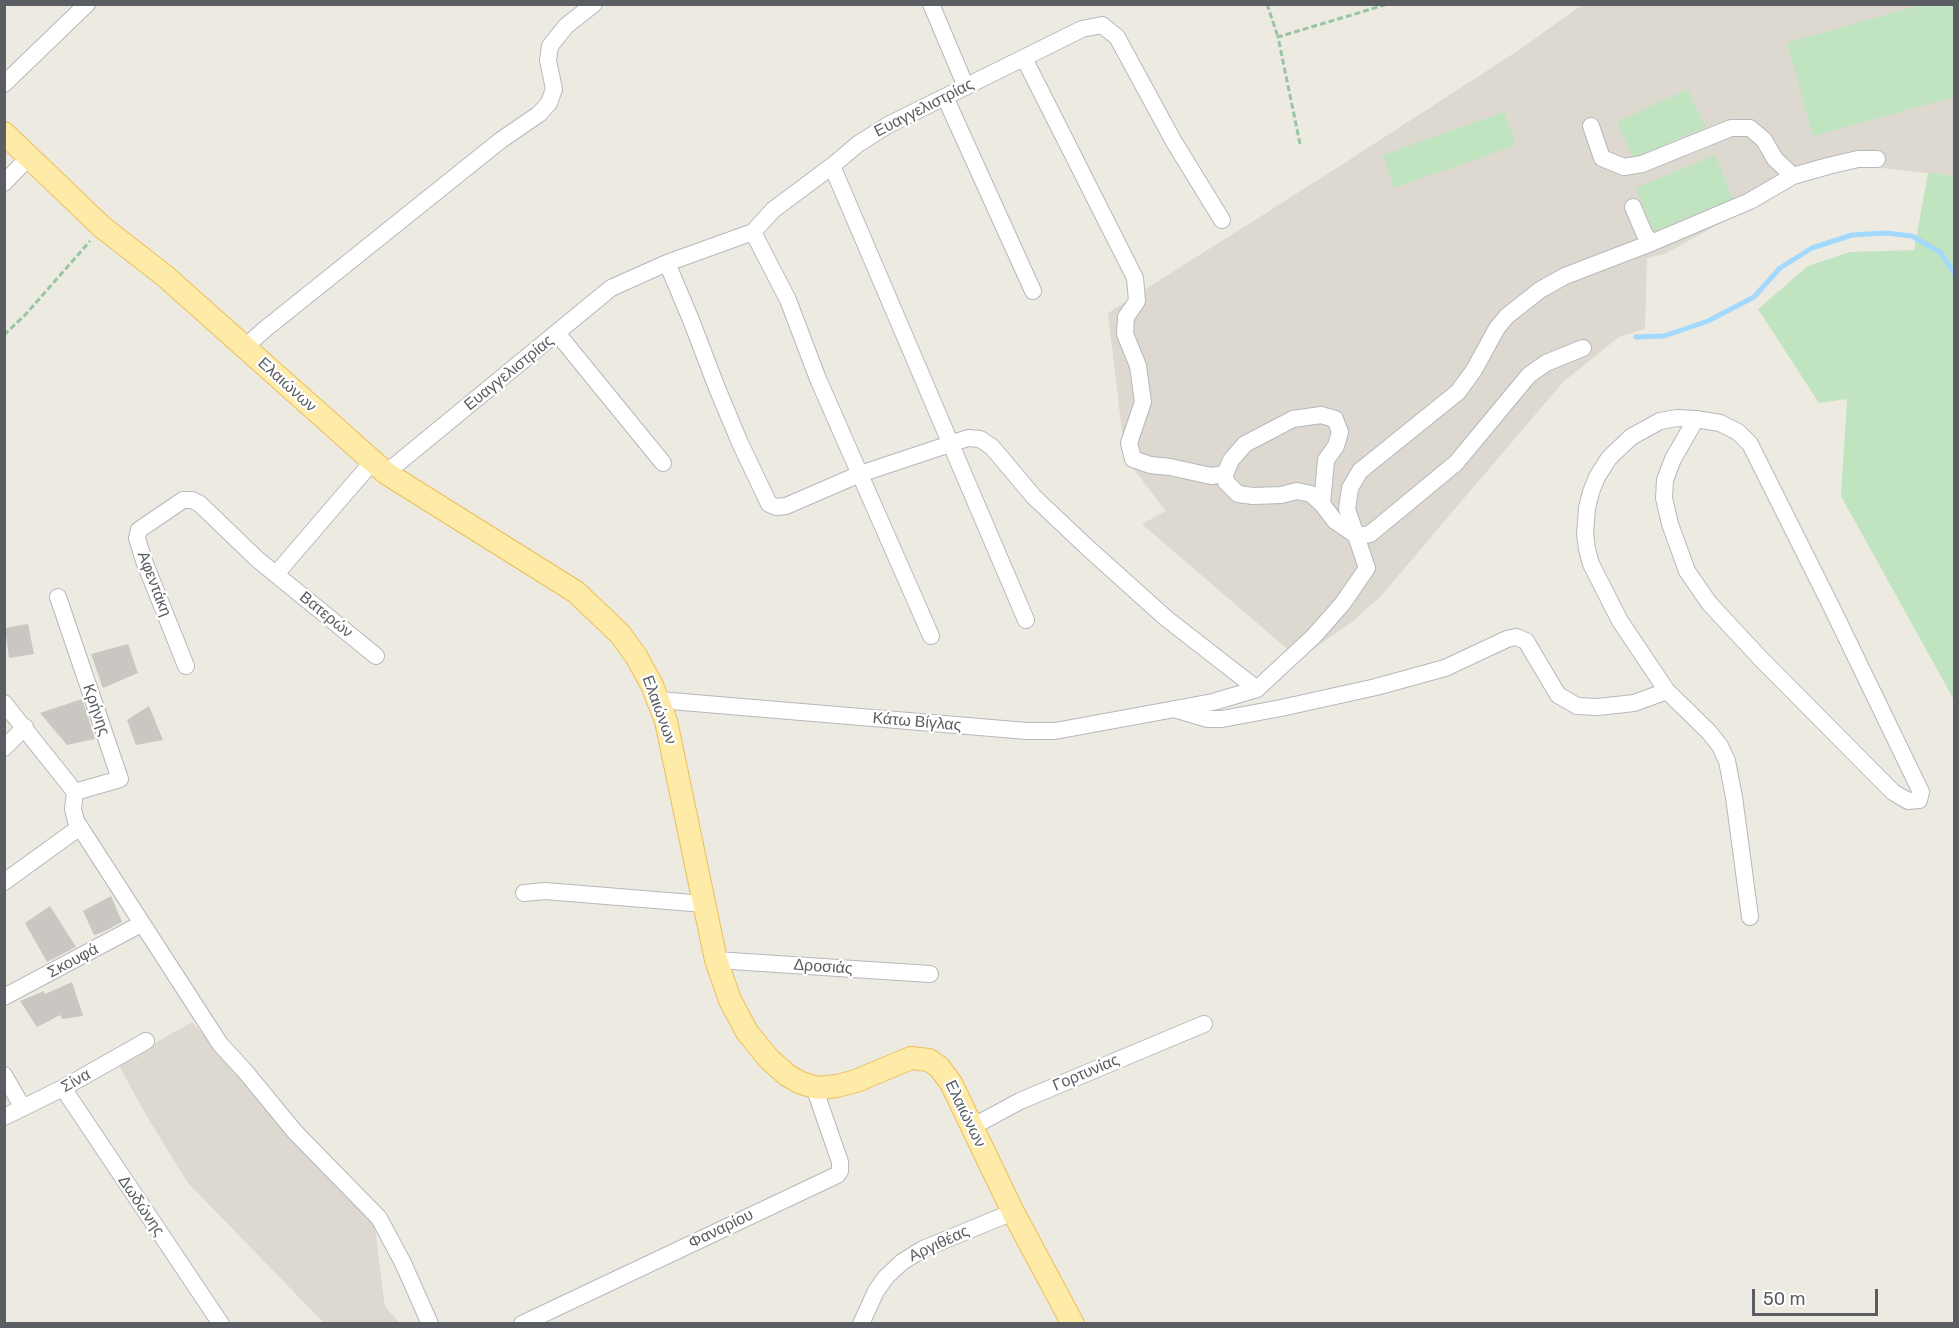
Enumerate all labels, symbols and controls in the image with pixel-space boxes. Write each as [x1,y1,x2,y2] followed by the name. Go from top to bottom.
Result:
[871,75,977,141] street label: Ευαγγελιστρίας
[461,331,557,415] street label: Ευαγγελιστρίας
[254,354,320,416] street label: Ελαιώνων
[133,549,175,619] street label: Αφεντάκη
[295,588,357,642] street label: Βατερών
[638,673,680,747] street label: Ελαιώνων
[78,682,114,738] street label: Κρήνης
[872,709,962,735] street label: Κάτω Βίγλας
[44,940,102,982] street label: Σκουφά
[793,955,853,979] street label: Δροσιάς
[1050,1050,1122,1096] street label: Γορτυνίας
[58,1065,94,1097] street label: Σίνα
[941,1077,989,1151] street label: Ελαιώνων
[114,1172,168,1240] street label: Δωδώνης
[686,1205,756,1253] street label: Φαναρίου
[906,1222,972,1266] street label: Αργιθέας
[1755,1277,1881,1315] scale bar
[1763,1288,1806,1310] text: 50 m

